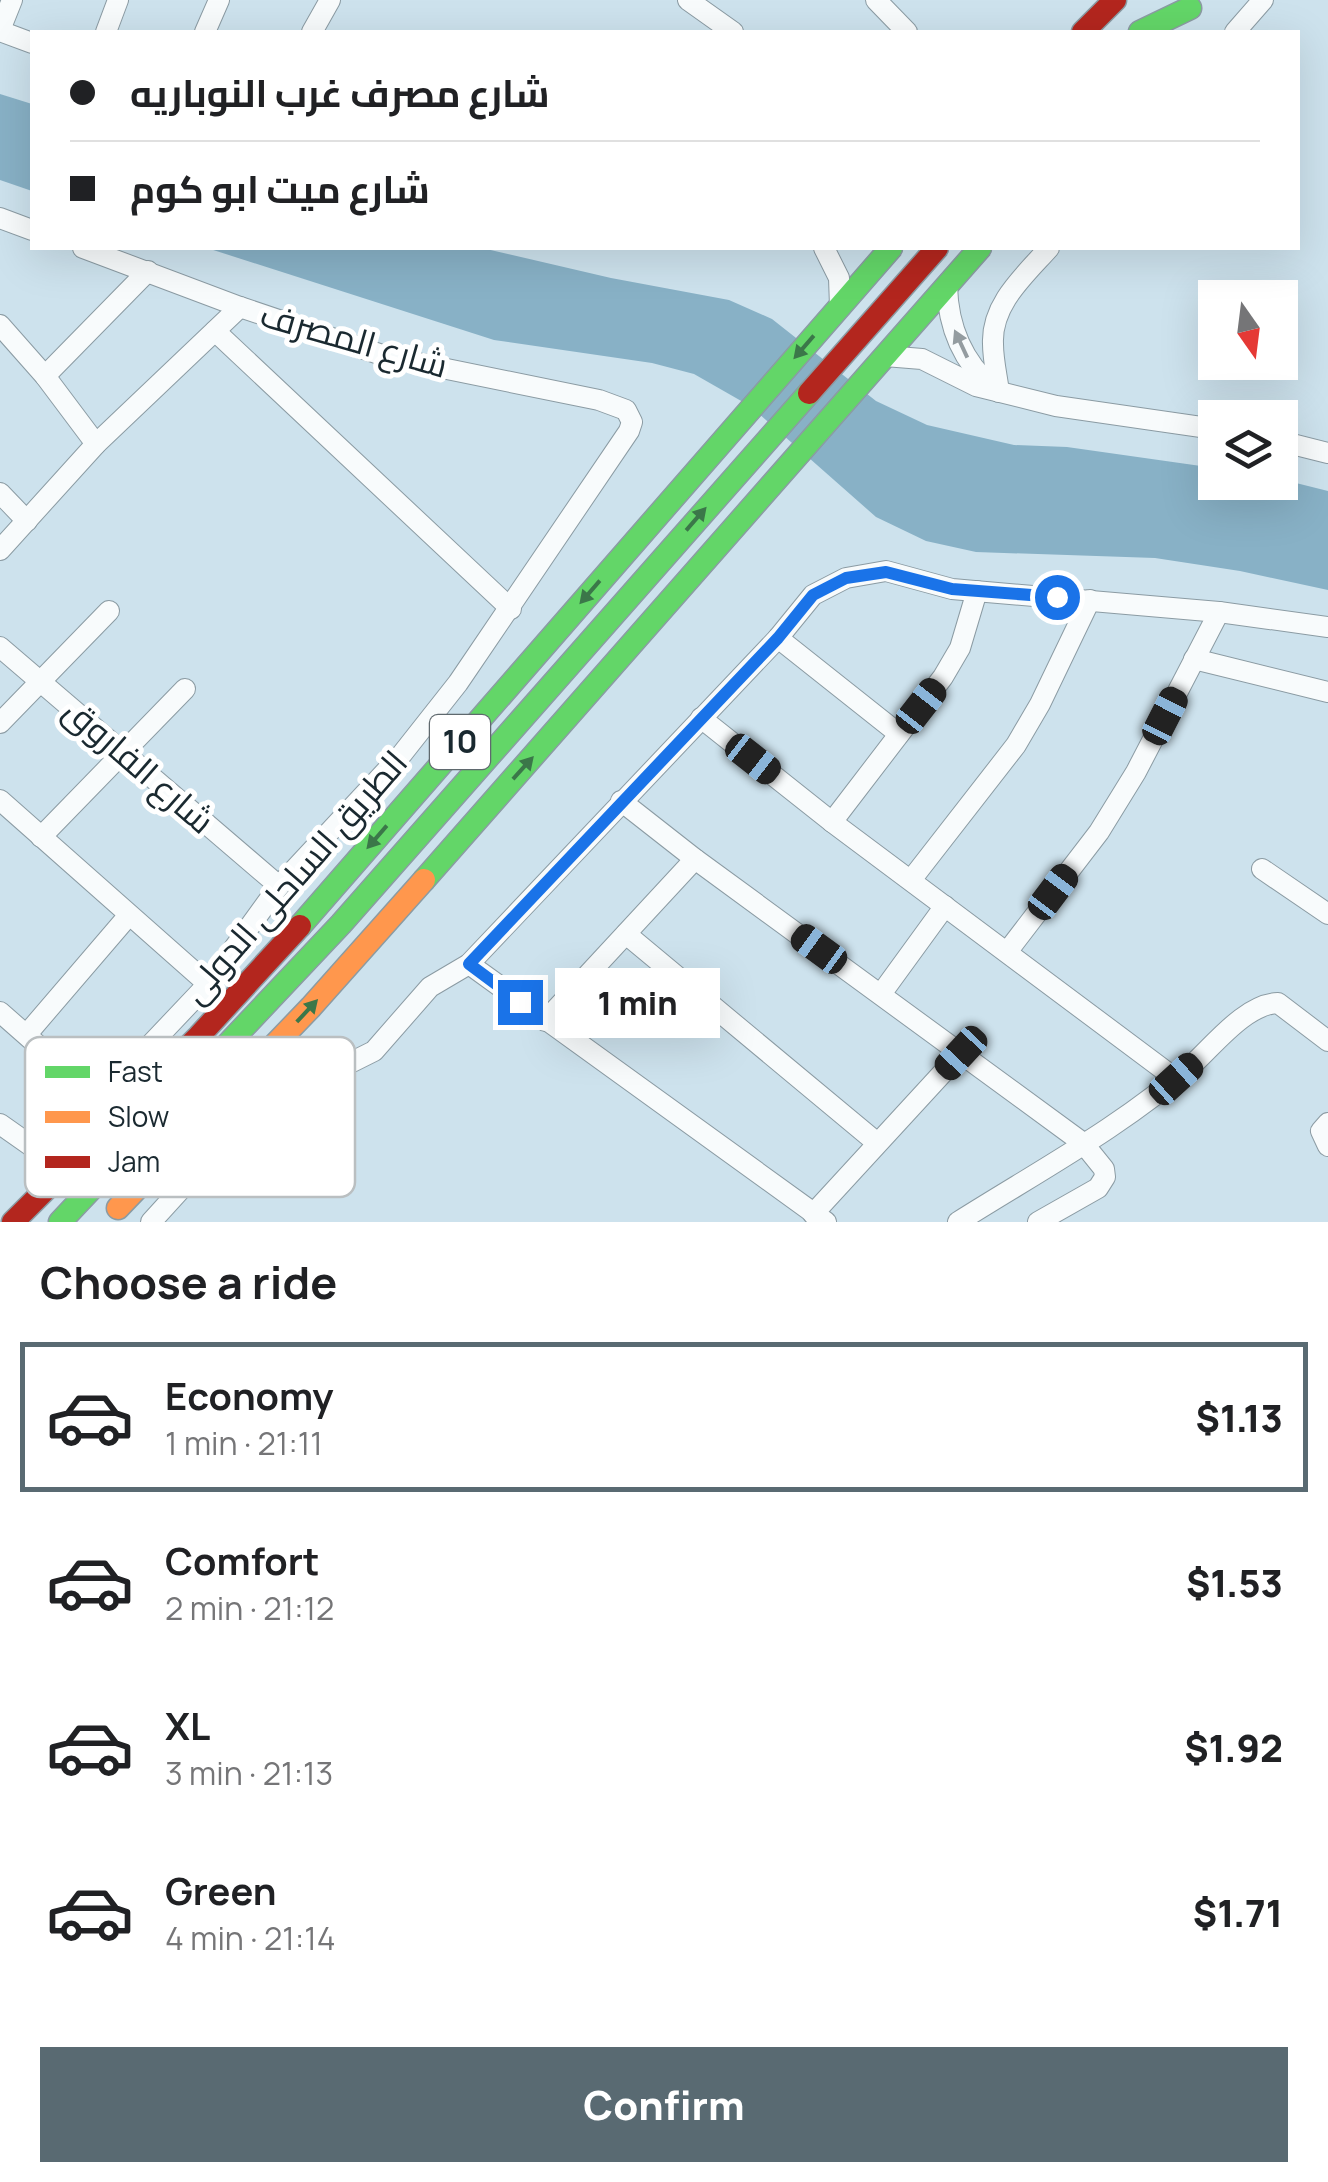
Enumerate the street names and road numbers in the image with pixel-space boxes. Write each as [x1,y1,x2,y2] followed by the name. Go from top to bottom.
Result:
[255,289,454,389] street label: شارع المصرف
[54,686,225,844] street label: شارع الفاروق
[430,715,490,769] road number: 10
[171,739,418,1013] street label: الطريق الساحلى الدولى

